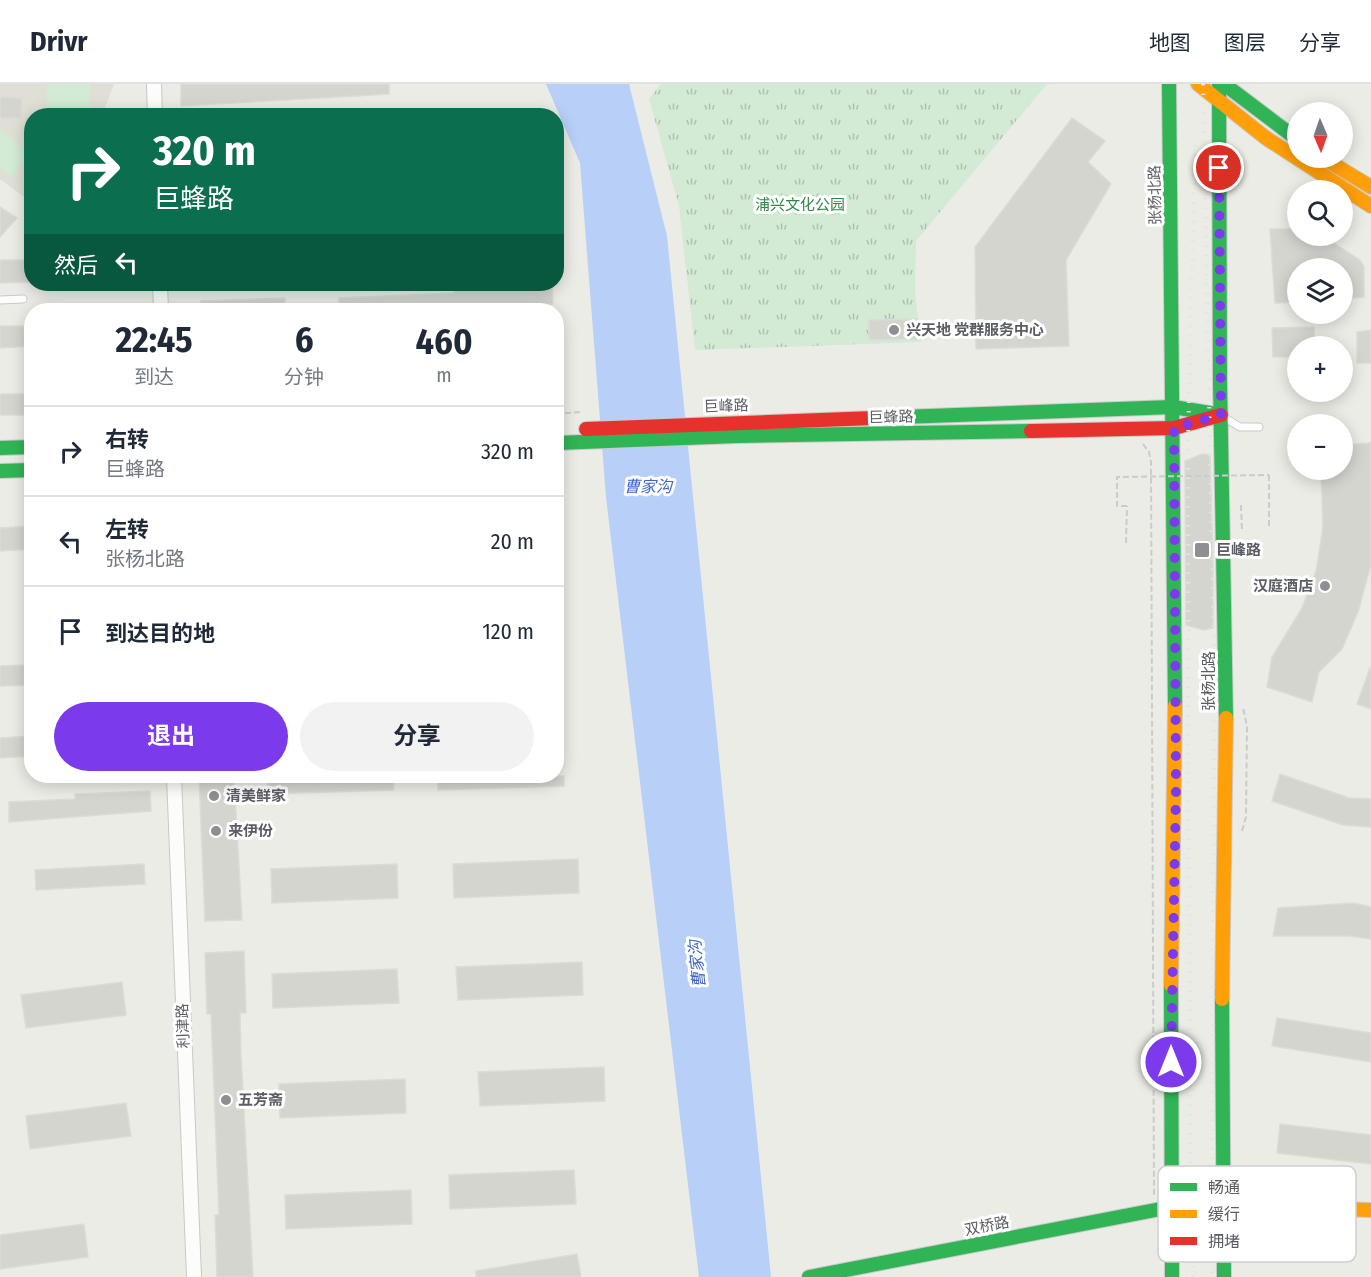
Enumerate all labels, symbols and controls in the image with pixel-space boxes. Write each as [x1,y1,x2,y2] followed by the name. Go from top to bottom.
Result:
[30,25,88,58] text: Drivr
[1149,30,1191,56] text: 地图
[1224,30,1266,56] text: 图层
[1299,30,1341,56] text: 分享
[1287,102,1353,168] north arrow
[1287,102,1353,480] map controls
[153,126,256,176] text: 320 m
[54,132,132,210] icon: right
[1193,142,1244,193] pin
[1202,151,1235,184] icon: arrive
[1145,165,1165,225] street label: 张杨北路
[1287,180,1353,246] button: search
[153,183,234,215] text: 巨蜂路
[755,196,845,214] park label: 浦兴文化公园
[110,246,143,279] icon: left
[54,252,98,279] text: 然后
[1287,258,1353,324] button: layers
[115,318,193,362] text: 22:45
[295,318,314,362] text: 6
[416,320,473,364] text: 460
[906,321,1044,339] place label: 兴天地 党群服务中心
[887,323,901,337] marker: 兴天地 党群服务中心
[1287,336,1353,402] button: +
[436,363,452,387] text: m
[134,365,174,389] text: 到达
[284,365,324,389] text: 分钟
[703,396,749,416] street label: 巨峰路
[868,408,914,426] street label: 巨蜂路
[1287,414,1353,480] button: −
[105,426,149,453] text: 右转
[54,435,87,468] icon: right
[481,438,534,465] text: 320 m
[105,457,165,481] text: 巨蜂路
[624,477,674,496] water label: 曹家沟
[105,516,149,543] text: 左转
[54,525,87,558] icon: left
[491,528,534,555] text: 20 m
[1193,541,1211,559] marker: 巨峰路
[1216,541,1261,559] place label: 巨峰路
[105,547,185,571] text: 张杨北路
[1253,577,1313,595] place label: 汉庭酒店
[1318,579,1332,593] marker: 汉庭酒店
[54,615,87,648] icon: arrive
[482,618,534,645] text: 120 m
[105,620,215,647] text: 到达目的地
[1200,651,1218,711] street label: 张杨北路
[54,702,288,771] button: 退出
[300,702,534,771] button: 分享
[226,787,286,805] place label: 清美鲜家
[207,789,221,803] marker: 清美鲜家
[228,822,273,840] place label: 来伊份
[209,824,223,838] marker: 来伊份
[685,937,709,989] water label: 曹家沟
[173,1003,193,1049] street label: 利津路
[1139,1030,1203,1094] position arrow
[238,1091,283,1109] place label: 五芳斋
[219,1093,233,1107] marker: 五芳斋
[1158,1166,1356,1262] legend
[1208,1178,1240,1197] text: 畅通
[1208,1205,1240,1224] text: 缓行
[963,1213,1011,1239] street label: 双桥路
[1208,1232,1240,1251] text: 拥堵

